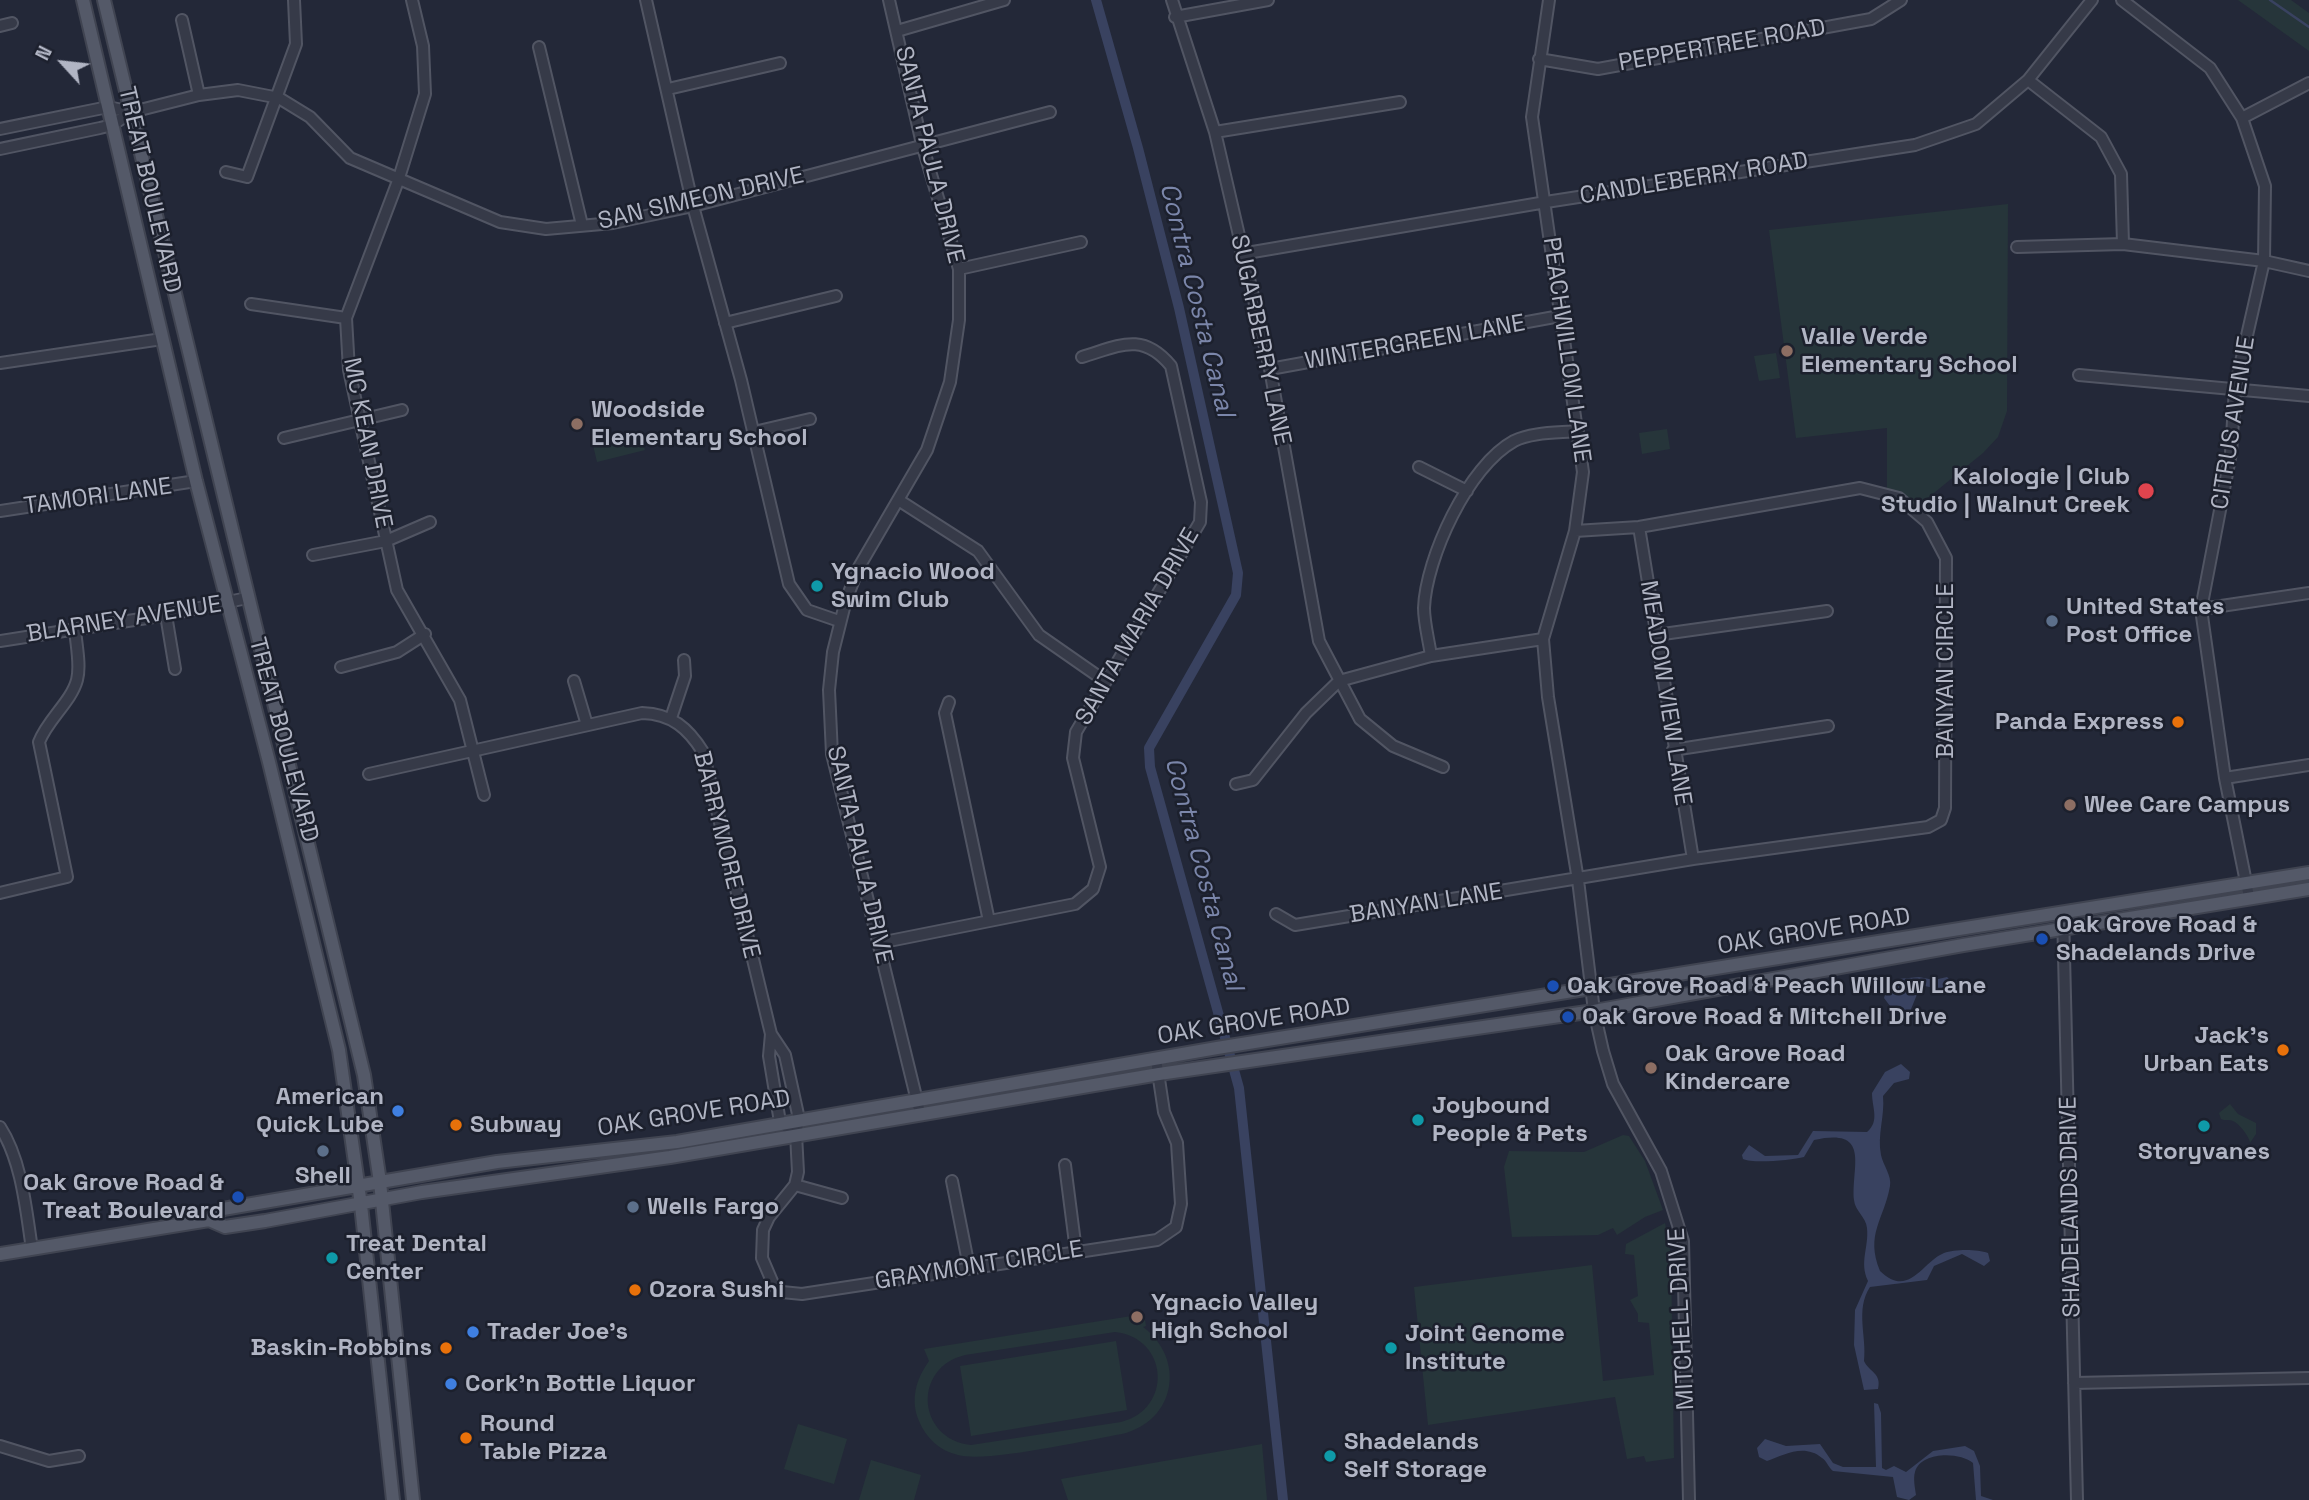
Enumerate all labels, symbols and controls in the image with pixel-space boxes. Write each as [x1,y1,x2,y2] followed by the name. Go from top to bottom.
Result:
[1616,14,1828,78] street label: PEPPERTREE ROAD
[28,28,98,98] north arrow
[30,42,58,65] text: N
[888,43,970,267] street label: SANTA PAULA DRIVE
[111,84,187,296] street label: TREAT BOULEVARD
[1578,147,1810,211] street label: CANDLEBERRY ROAD
[595,161,807,237] street label: SAN SIMEON DRIVE
[1152,180,1240,420] water label: Contra Costa Canal
[1224,232,1296,448] street label: SUGARBERRY LANE
[1536,235,1596,465] street label: PEACHWILLOW LANE
[1303,309,1527,377] street label: WINTERGREEN LANE
[1801,323,2018,379] place label: Valle Verde Elementary School
[2206,334,2262,512] street label: CITRUS AVENUE
[1779,343,1795,359] marker: Valle Verde Elementary School
[336,355,398,531] street label: MC KEAN DRIVE
[591,396,808,452] place label: Woodside Elementary School
[569,416,585,432] marker: Woodside Elementary School
[1881,463,2130,519] place label: Kalologie | Club Studio | Walnut Creek
[22,472,174,522] street label: TAMORI LANE
[2136,481,2156,501] marker: Kalologie | Club Studio | Walnut Creek
[1070,523,1206,731] street label: SANTA MARIA DRIVE
[831,558,995,614] place label: Ygnacio Wood Swim Club
[809,578,825,594] marker: Ygnacio Wood Swim Club
[1633,578,1697,808] street label: MEADOW VIEW LANE
[1932,583,1960,759] street label: BANYAN CIRCLE
[24,590,224,650] street label: BLARNEY AVENUE
[2066,593,2224,649] place label: United States Post Office
[2044,613,2060,629] marker: United States Post Office
[242,635,324,845] street label: TREAT BOULEVARD
[1995,708,2164,736] place label: Panda Express
[2170,714,2186,730] marker: Panda Express
[820,743,898,967] street label: SANTA PAULA DRIVE
[686,748,766,962] street label: BARRYMORE DRIVE
[1157,754,1249,994] water label: Contra Costa Canal
[2084,791,2290,819] place label: Wee Care Campus
[2062,797,2078,813] marker: Wee Care Campus
[1347,878,1505,930] street label: BANYAN LANE
[1715,903,1913,961] street label: OAK GROVE ROAD
[2056,911,2257,967] place label: Oak Grove Road & Shadelands Drive
[2034,931,2050,947] marker: Oak Grove Road & Shadelands Drive
[1567,972,1986,1000] place label: Oak Grove Road & Peach Willow Lane
[1545,978,1561,994] marker: Oak Grove Road & Peach Willow Lane
[1155,993,1353,1051] street label: OAK GROVE ROAD
[1582,1003,1947,1031] place label: Oak Grove Road & Mitchell Drive
[1560,1009,1576,1025] marker: Oak Grove Road & Mitchell Drive
[2143,1022,2269,1078] place label: Jack's Urban Eats
[1665,1040,1846,1096] place label: Oak Grove Road Kindercare
[2275,1042,2291,1058] marker: Jack's Urban Eats
[1643,1060,1659,1076] marker: Oak Grove Road Kindercare
[256,1083,384,1139] place label: American Quick Lube
[595,1085,793,1143] street label: OAK GROVE ROAD
[1432,1092,1588,1148] place label: Joybound People & Pets
[2055,1096,2087,1318] street label: SHADELANDS DRIVE
[390,1103,406,1119] marker: American Quick Lube
[470,1111,562,1139] place label: Subway
[1410,1112,1426,1128] marker: Joybound People & Pets
[448,1117,464,1133] marker: Subway
[2196,1118,2212,1134] marker: Storyvanes
[2138,1138,2270,1166] place label: Storyvanes
[315,1143,331,1159] marker: Shell
[295,1162,351,1190] place label: Shell
[23,1169,224,1225] place label: Oak Grove Road & Treat Boulevard
[230,1189,246,1205] marker: Oak Grove Road & Treat Boulevard
[647,1193,779,1221] place label: Wells Fargo
[625,1199,641,1215] marker: Wells Fargo
[1663,1227,1701,1411] street label: MITCHELL DRIVE
[346,1230,487,1286] place label: Treat Dental Center
[873,1235,1085,1297] street label: GRAYMONT CIRCLE
[324,1250,340,1266] marker: Treat Dental Center
[649,1276,784,1304] place label: Ozora Sushi
[627,1282,643,1298] marker: Ozora Sushi
[1151,1289,1318,1345] place label: Ygnacio Valley High School
[1129,1309,1145,1325] marker: Ygnacio Valley High School
[487,1318,628,1346] place label: Trader Joe's
[1405,1320,1565,1376] place label: Joint Genome Institute
[465,1324,481,1340] marker: Trader Joe's
[250,1334,432,1362] place label: Baskin-Robbins
[438,1340,454,1356] marker: Baskin-Robbins
[1383,1340,1399,1356] marker: Joint Genome Institute
[465,1370,696,1398] place label: Cork'n Bottle Liquor
[443,1376,459,1392] marker: Cork'n Bottle Liquor
[480,1410,607,1466] place label: Round Table Pizza
[1344,1428,1487,1484] place label: Shadelands Self Storage
[458,1430,474,1446] marker: Round Table Pizza
[1322,1448,1338,1464] marker: Shadelands Self Storage

